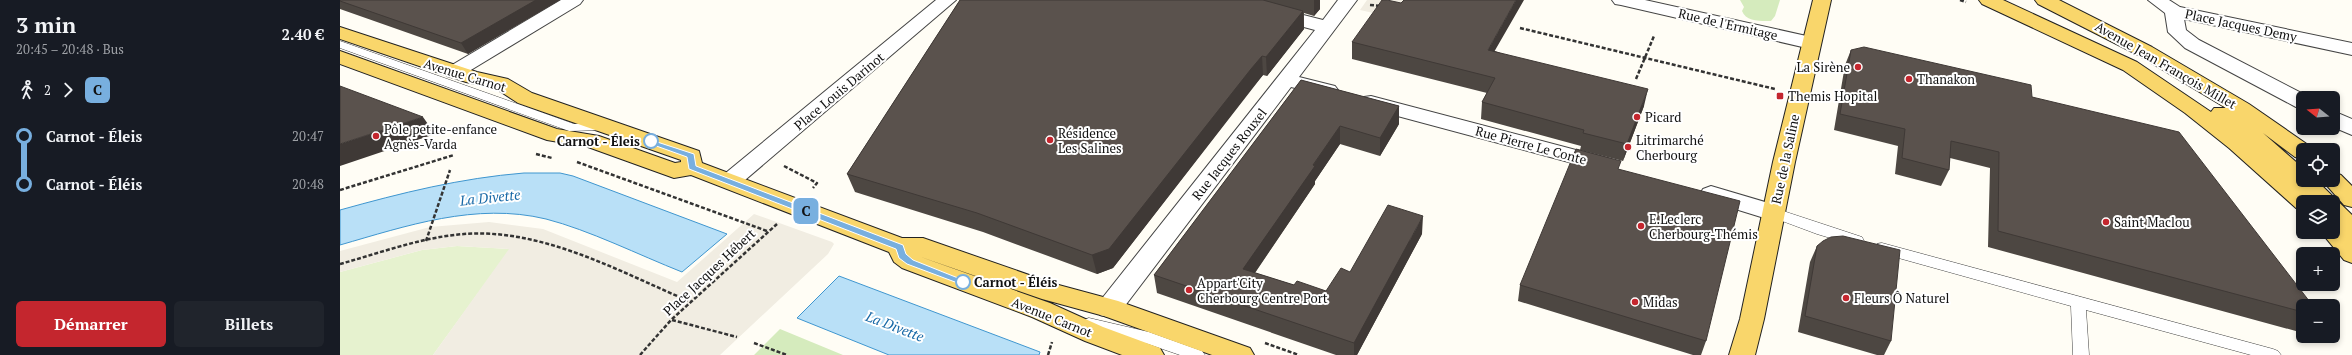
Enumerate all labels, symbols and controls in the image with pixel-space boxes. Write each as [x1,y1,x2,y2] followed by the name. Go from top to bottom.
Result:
[1676,4,1780,44] street label: Rue de l'Ermitage
[2183,4,2299,46] street label: Place Jacques Demy
[16,10,76,39] text: 3 min
[2092,17,2240,113] street label: Avenue Jean François Millet
[282,24,324,44] text: 2.40 €
[16,40,124,58] text: 20:45 – 20:48 · Bus
[790,48,888,134] street label: Place Louis Darinot
[422,54,509,96] street label: Avenue Carnot
[1796,58,1850,76] place label: La Sirène
[1853,62,1863,72] marker: La Sirène
[1917,70,1975,88] place label: Thanakon
[1904,74,1914,84] marker: Thanakon
[16,79,38,101] icon: walk
[57,79,79,101] icon: forward
[93,80,102,99] text: C
[44,81,51,99] text: 2
[1788,87,1877,105] place label: Themis Hopital
[1775,91,1785,101] marker: Themis Hopital
[2296,91,2340,135] north arrow
[2296,91,2340,343] map controls
[1187,104,1271,204] street label: Rue Jacques Rouxel
[1645,108,1682,126] place label: Picard
[1632,112,1642,122] marker: Picard
[1767,112,1803,206] street label: Rue de la Saline
[384,120,497,153] place label: Pôle petite-enfance Agnès-Varda
[1473,121,1589,169] street label: Rue Pierre Le Conte
[1058,124,1122,157] place label: Résidence Les Salines
[46,126,142,146] text: Carnot - Éleis
[292,127,324,145] text: 20:47
[371,131,381,141] marker: Pôle petite-enfance Agnès-Varda
[1636,131,1704,164] place label: Litrimarché Cherbourg
[557,132,640,150] place label: Carnot - Éleis
[643,133,659,149] marker: Carnot - Éleis
[1045,135,1055,145] marker: Résidence Les Salines
[1623,142,1633,152] marker: Litrimarché Cherbourg
[2296,143,2340,187] button: locate
[46,174,142,194] text: Carnot - Éléis
[292,175,324,193] text: 20:48
[458,184,522,210] water label: La Divette
[2296,195,2340,239] button: layers
[793,198,819,224] line badge: C
[801,201,811,220] text: C
[1649,210,1758,243] place label: E.Leclerc Cherbourg-Thémis
[2114,213,2190,231] place label: Saint Maclou
[2101,217,2111,227] marker: Saint Maclou
[1636,221,1646,231] marker: E.Leclerc Cherbourg-Thémis
[659,224,759,319] street label: Place Jacques Hébert
[2296,247,2340,291] button: +
[974,273,1057,291] place label: Carnot - Éléis
[955,274,971,290] marker: Carnot - Éléis
[1197,274,1328,307] place label: Appart'City Cherbourg Centre Port
[1184,285,1194,295] marker: Appart'City Cherbourg Centre Port
[1854,289,1949,307] place label: Fleurs Ô Naturel
[1009,293,1095,341] street label: Avenue Carnot
[1643,293,1678,311] place label: Midas
[1841,293,1851,303] marker: Fleurs Ô Naturel
[1630,297,1640,307] marker: Midas
[2296,299,2340,343] button: −
[16,301,166,347] button: Démarrer
[174,301,324,347] button: Billets
[862,306,927,346] water label: La Divette

